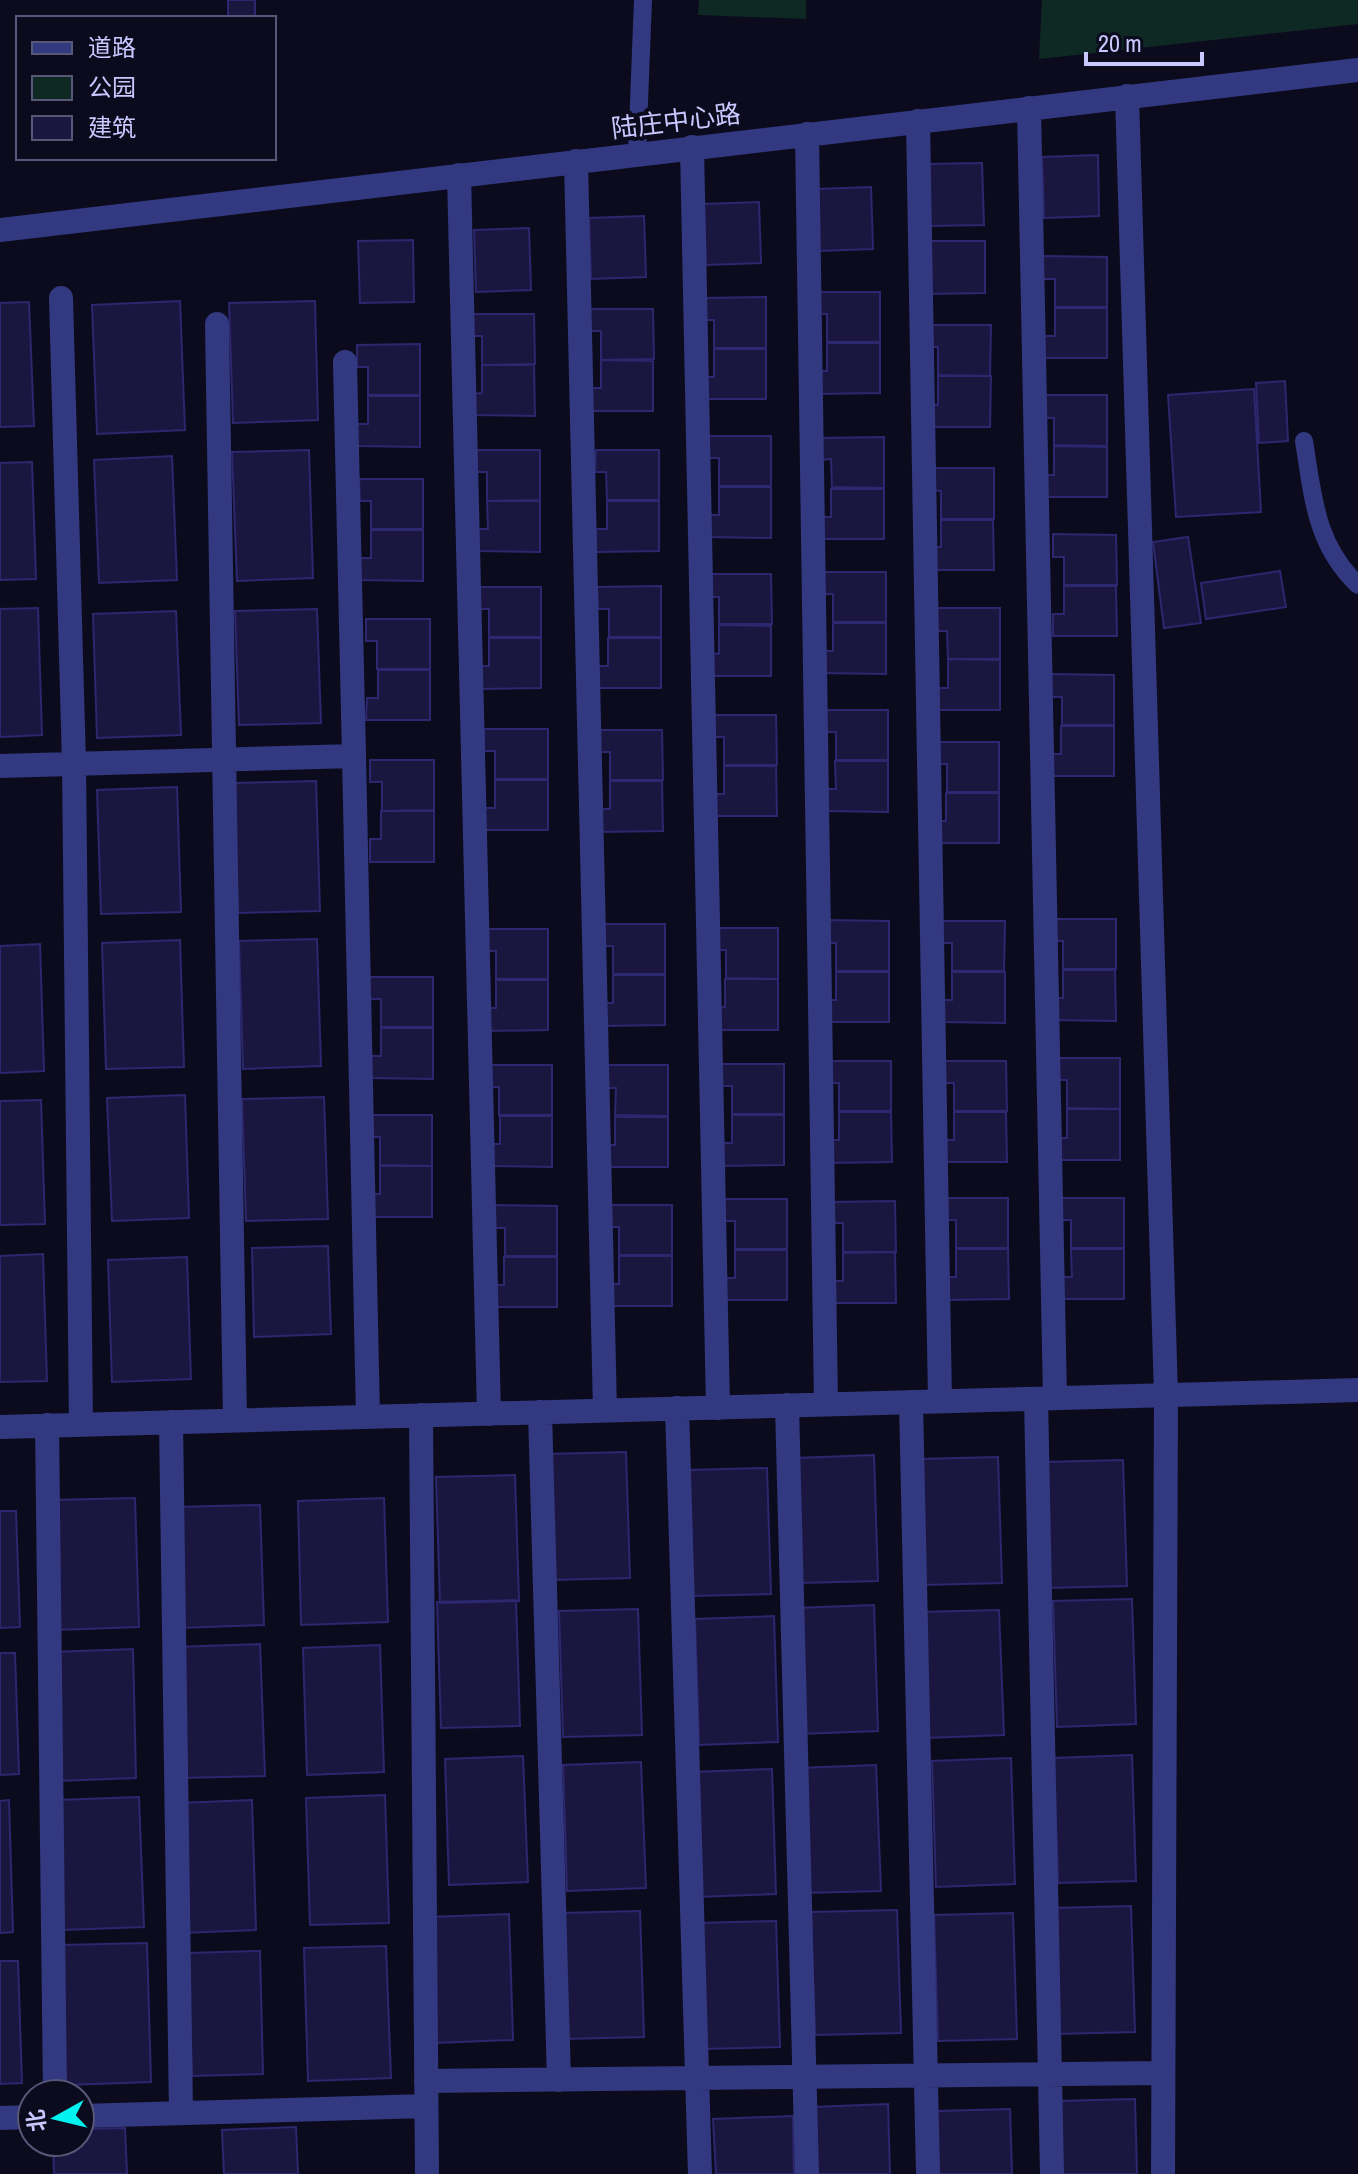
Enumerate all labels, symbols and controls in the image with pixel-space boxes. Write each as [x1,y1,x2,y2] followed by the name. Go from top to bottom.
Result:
[16,16,276,160] legend
[1086,16,1202,66] scale bar
[1098,27,1142,59] text: 20 m
[88,31,136,63] text: 道路
[88,71,136,103] text: 公园
[609,95,743,146] street label: 陆庄中心路
[88,111,136,143] text: 建筑
[16,2078,96,2158] north arrow
[20,2108,53,2134] text: 北

